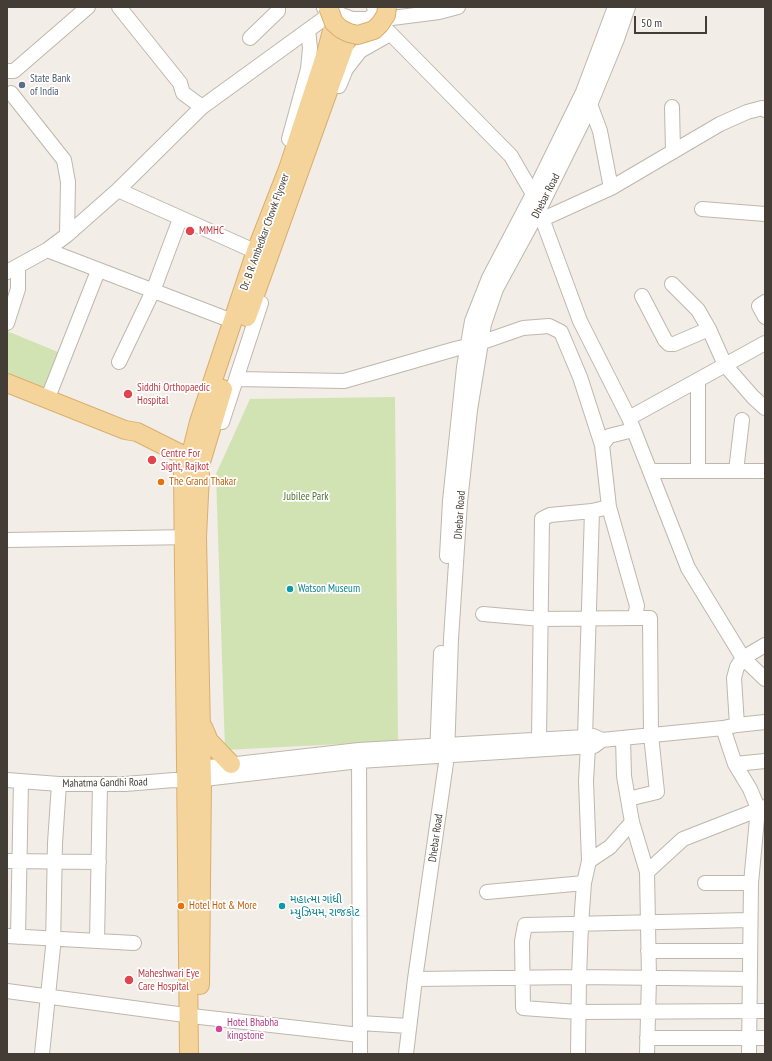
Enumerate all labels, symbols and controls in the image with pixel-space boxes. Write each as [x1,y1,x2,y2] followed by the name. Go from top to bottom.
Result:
[636,8,709,34] scale bar
[641,15,662,30] text: 50 m
[30,72,71,98] place label: State Bank of India
[17,80,27,90] marker: State Bank of India
[529,171,563,221] street label: Dhebar Road
[238,172,292,292] street label: Dr. B R Ambedkar Chowk Flyover
[199,224,224,238] place label: MMHC
[184,225,196,237] marker: MMHC
[137,381,210,407] place label: Siddhi Orthopaedic Hospital
[122,388,134,400] marker: Siddhi Orthopaedic Hospital
[161,447,209,473] place label: Centre For Sight, Rajkot
[146,454,158,466] marker: Centre For Sight, Rajkot
[169,475,236,489] place label: The Grand Thakar
[156,477,166,487] marker: The Grand Thakar
[284,490,328,504] park label: Jubilee Park
[452,490,468,540] street label: Dhebar Road
[298,582,360,596] place label: Watson Museum
[285,584,295,594] marker: Watson Museum
[62,776,148,790] street label: Mahatma Gandhi Road
[426,813,446,863] street label: Dhebar Road
[290,893,359,919] place label: મહાત્મા ગાંધી મ્યુઝિયમ, રાજકોટ
[189,899,257,913] place label: Hotel Hot & More
[176,901,186,911] marker: Hotel Hot & More
[277,901,287,911] marker: મહાત્મા ગાંધી મ્યુઝિયમ, રાજકોટ
[138,967,199,993] place label: Maheshwari Eye Care Hospital
[123,974,135,986] marker: Maheshwari Eye Care Hospital
[227,1016,278,1042] place label: Hotel Bhabha kingstone
[214,1024,224,1034] marker: Hotel Bhabha kingstone

